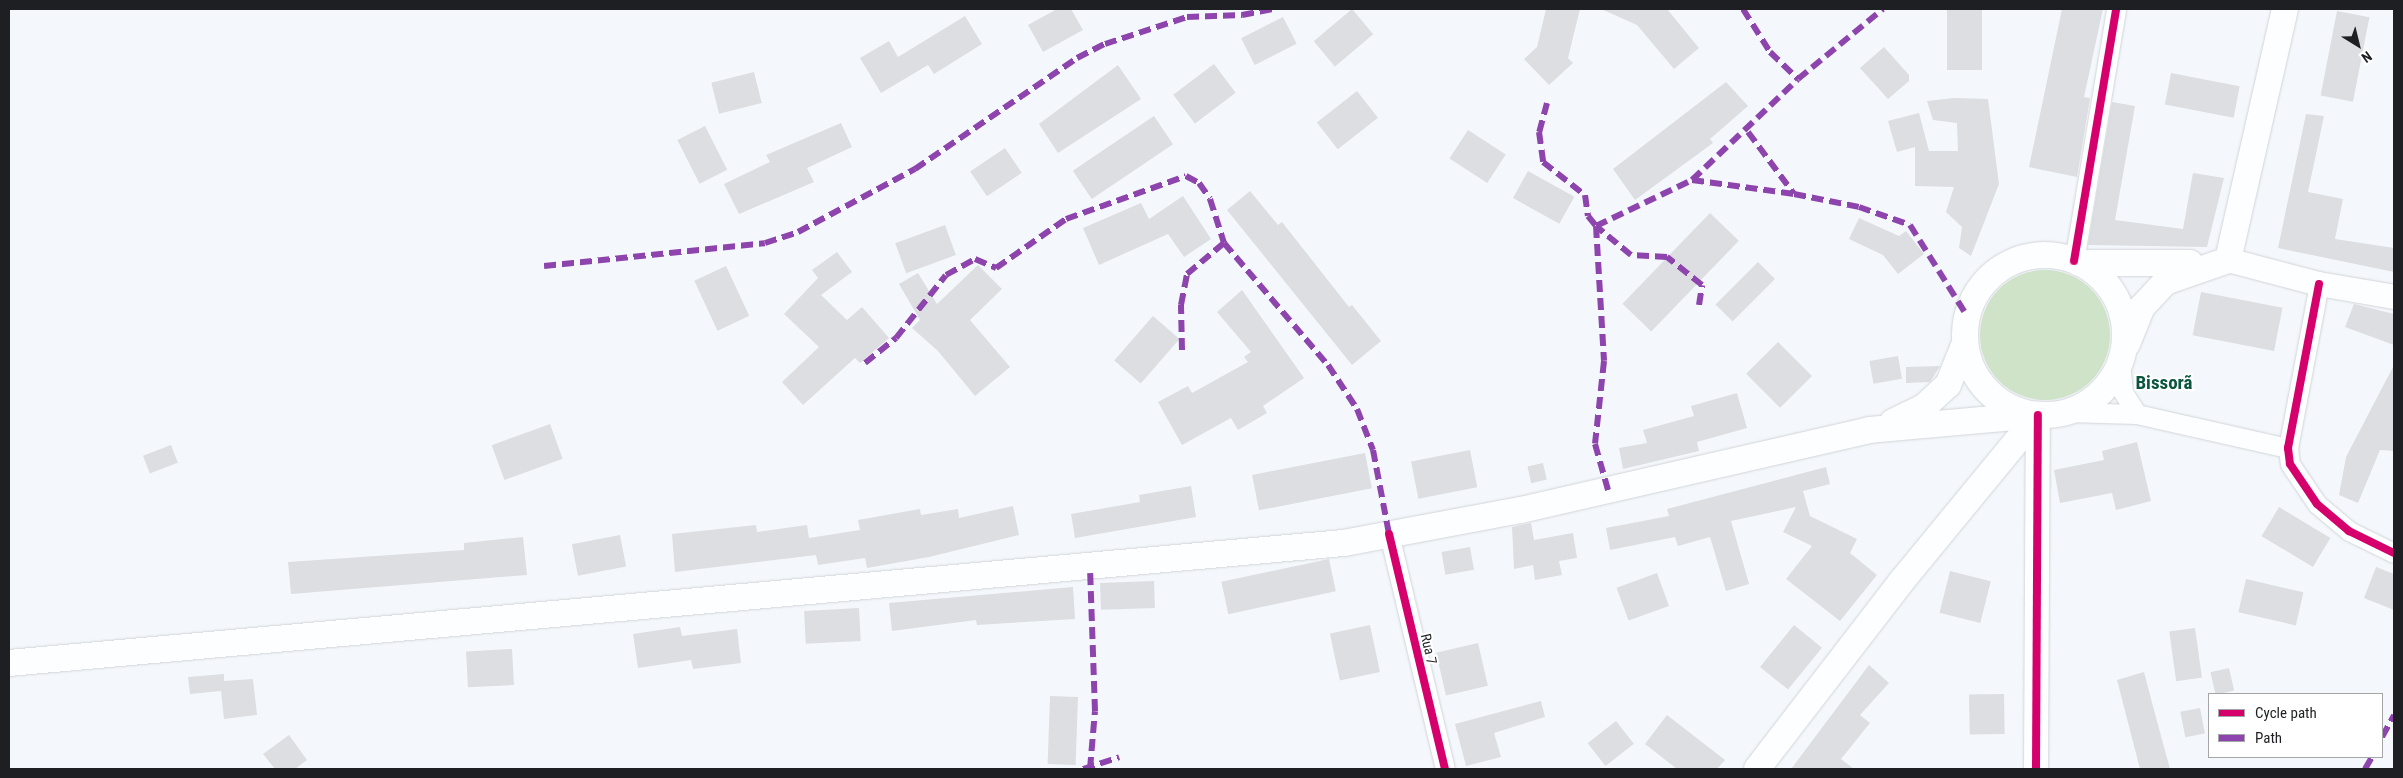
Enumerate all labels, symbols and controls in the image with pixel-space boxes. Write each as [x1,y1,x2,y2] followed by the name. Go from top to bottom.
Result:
[2333,20,2383,70] north arrow
[2359,48,2375,66] text: N
[2135,372,2193,394] district label: Bissorã
[1417,632,1441,666] street label: Rua 7
[2208,693,2383,758] legend
[2255,704,2317,722] text: Cycle path
[2255,729,2282,747] text: Path

